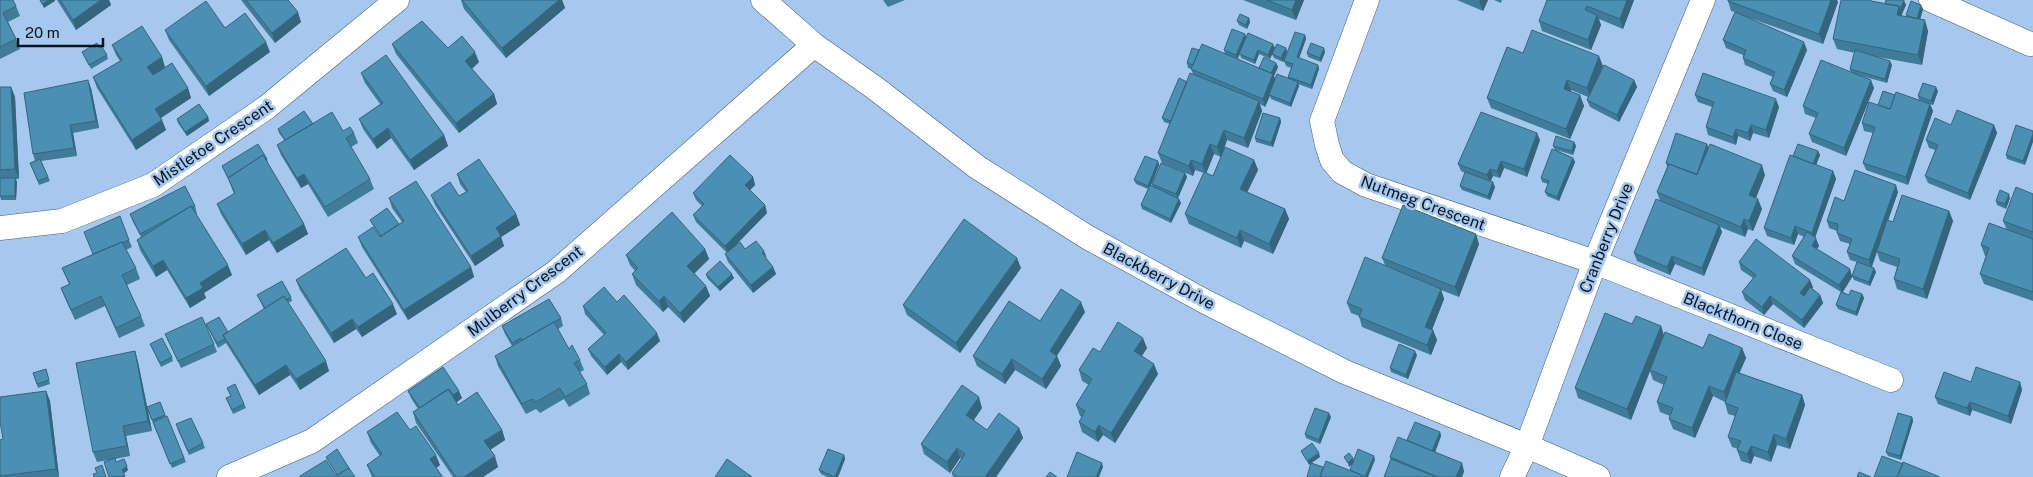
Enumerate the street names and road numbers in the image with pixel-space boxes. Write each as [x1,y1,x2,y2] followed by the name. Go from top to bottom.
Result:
[149,96,277,190] street label: Mistletoe Crescent
[1358,172,1488,234] street label: Nutmeg Crescent
[1575,180,1637,296] street label: Cranberry Drive
[1100,239,1218,313] street label: Blackberry Drive
[464,242,586,340] street label: Mulberry Crescent
[1680,288,1806,354] street label: Blackthorn Close

